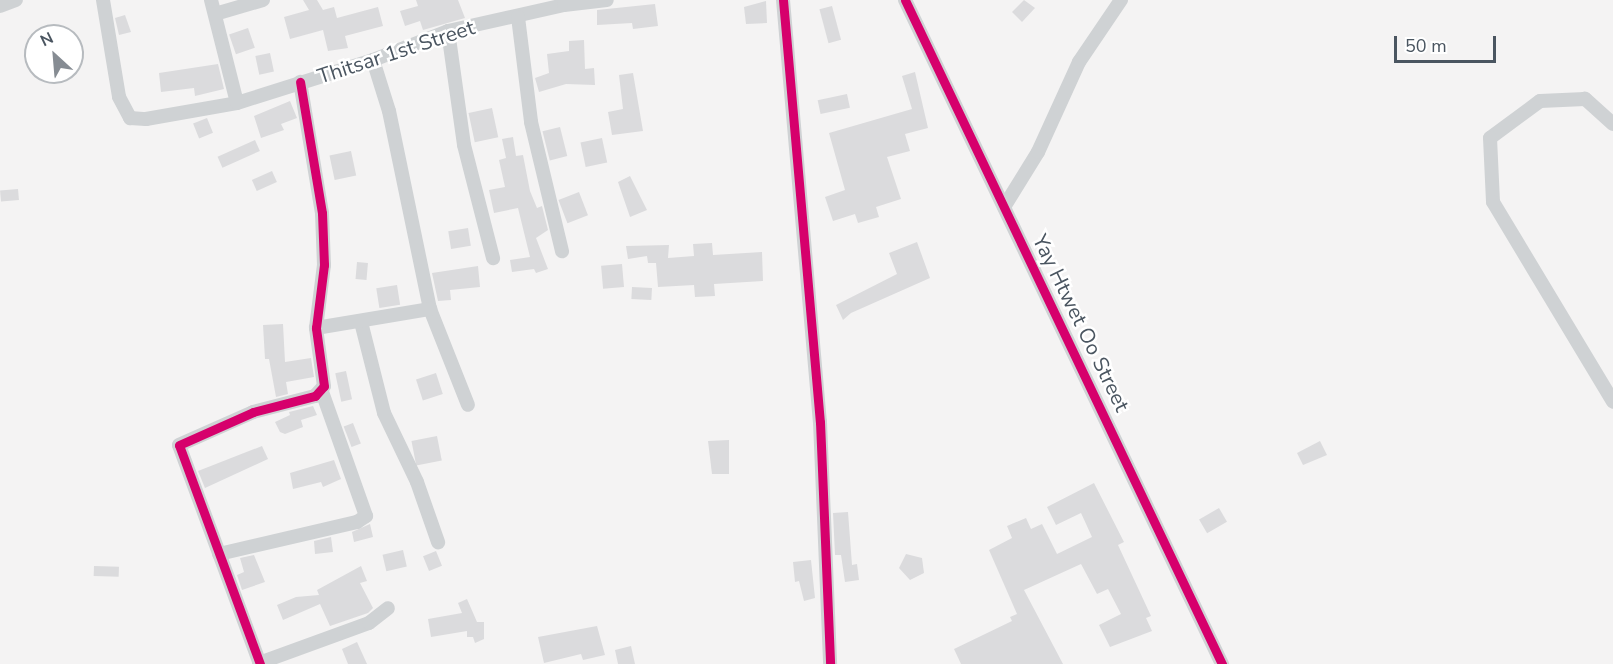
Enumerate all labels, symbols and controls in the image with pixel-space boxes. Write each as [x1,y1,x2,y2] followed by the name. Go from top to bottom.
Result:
[314,15,478,89] street label: Thitsar 1st Street
[24,24,84,84] north arrow
[1397,24,1499,62] scale bar
[37,27,57,52] text: N
[1405,34,1447,58] text: 50 m
[1027,231,1135,415] street label: Yay Htwet Oo Street

